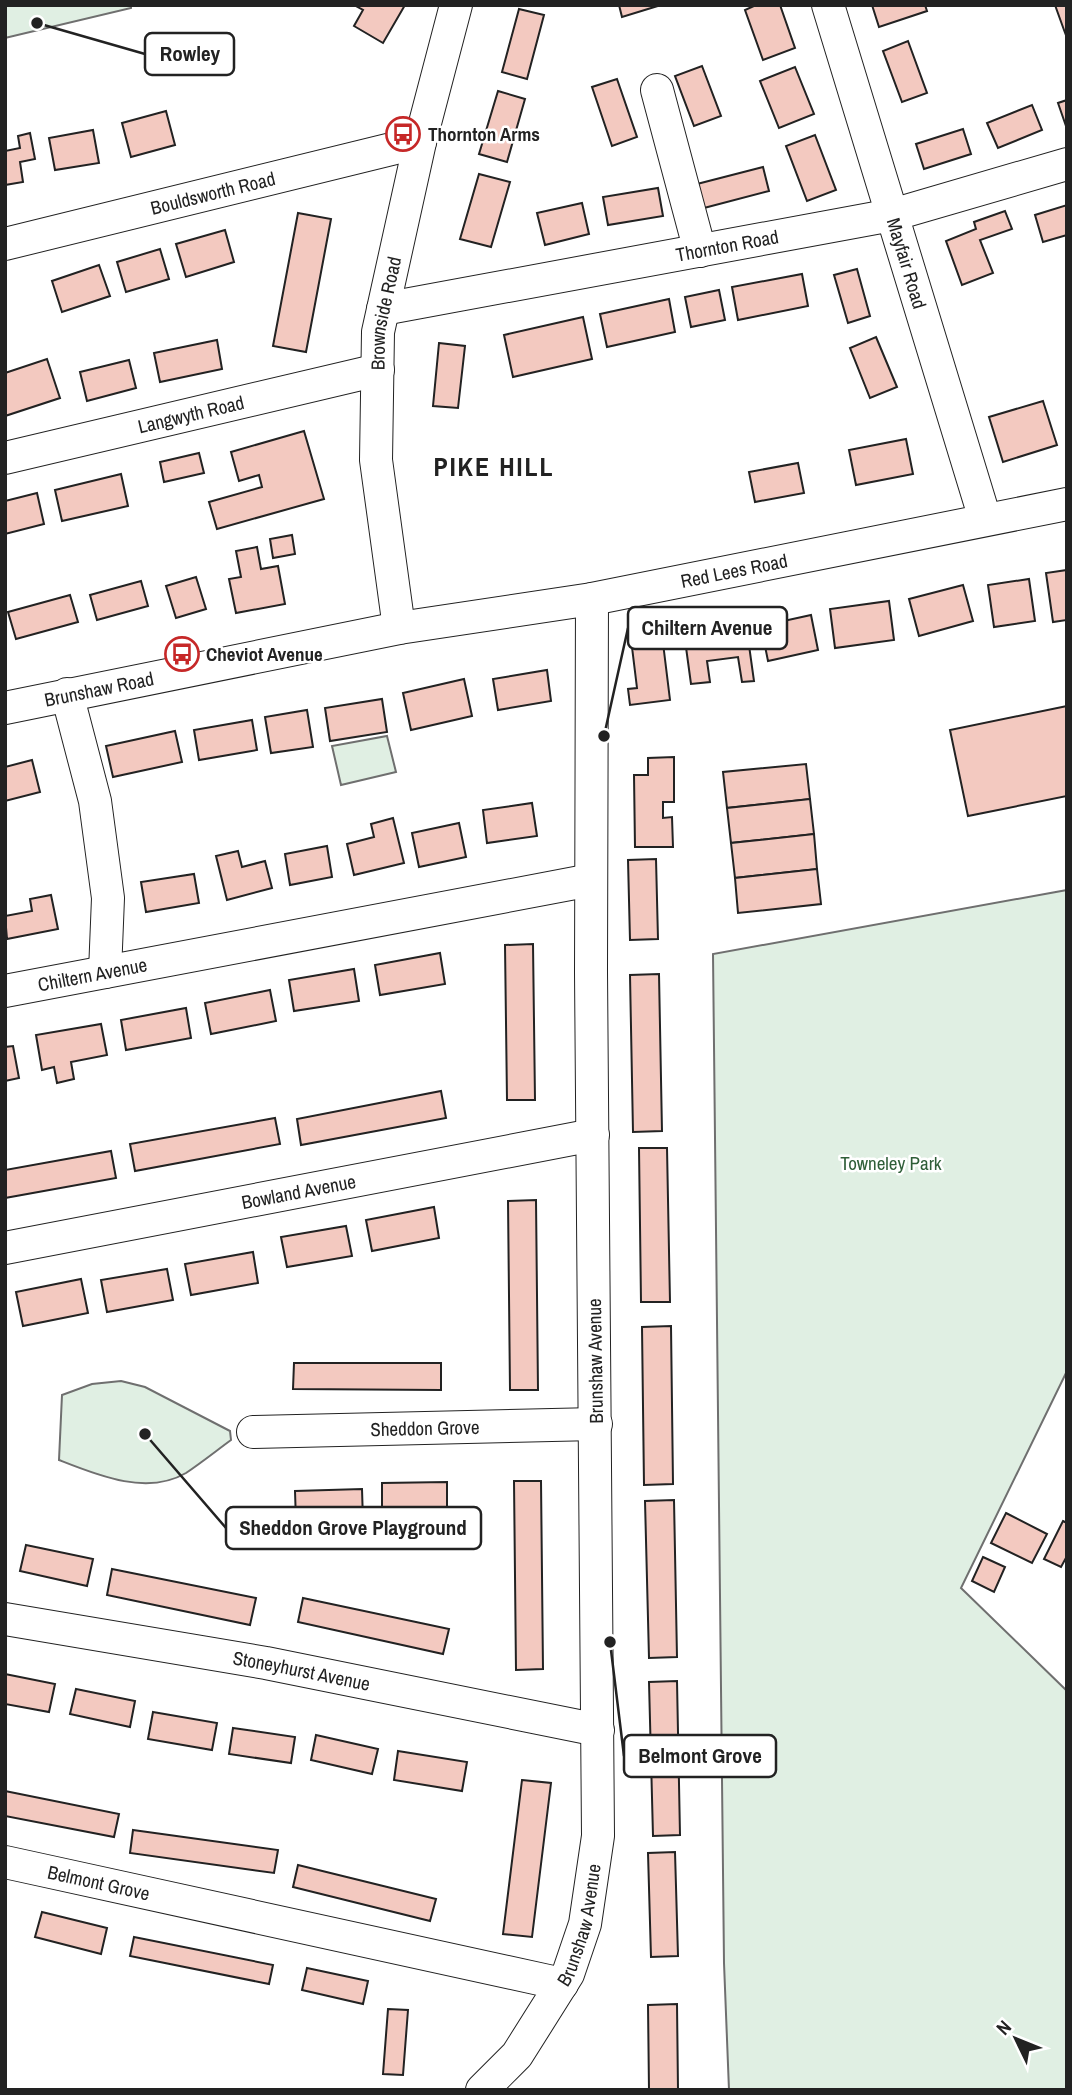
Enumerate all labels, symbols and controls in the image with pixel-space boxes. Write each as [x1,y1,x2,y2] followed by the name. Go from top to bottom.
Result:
[145,33,234,75] callout: Rowley
[160,39,221,68] text: Rowley
[384,115,422,153] bus stop icon: Thornton Arms
[428,121,540,147] place label: Thornton Arms
[148,165,278,221] street label: Bouldsworth Road
[881,215,933,312] street label: Mayfair Road
[674,223,781,268] street label: Thornton Road
[364,254,407,370] street label: Brownside Road
[135,389,247,439] street label: Langwyth Road
[433,449,555,484] district label: PIKE HILL
[678,547,790,594] street label: Red Lees Road
[628,607,787,649] callout: Chiltern Avenue
[642,613,772,642] text: Chiltern Avenue
[163,635,201,673] bus stop icon: Cheviot Avenue
[206,641,323,667] place label: Cheviot Avenue
[42,665,156,713] street label: Brunshaw Road
[36,951,149,998] street label: Chiltern Avenue
[840,1150,942,1176] park label: Towneley Park
[239,1168,358,1215] street label: Bowland Avenue
[581,1298,609,1424] street label: Brunshaw Avenue
[370,1414,480,1442] street label: Sheddon Grove
[226,1507,481,1549] callout: Sheddon Grove Playground
[239,1513,467,1542] text: Sheddon Grove Playground
[231,1645,372,1697] street label: Stoneyhurst Avenue
[624,1735,776,1777] callout: Belmont Grove
[638,1741,762,1770] text: Belmont Grove
[45,1859,152,1906] street label: Belmont Grove
[551,1862,607,1991] street label: Brunshaw Avenue
[981,2004,1051,2074] north arrow
[990,2014,1017,2040] text: N

